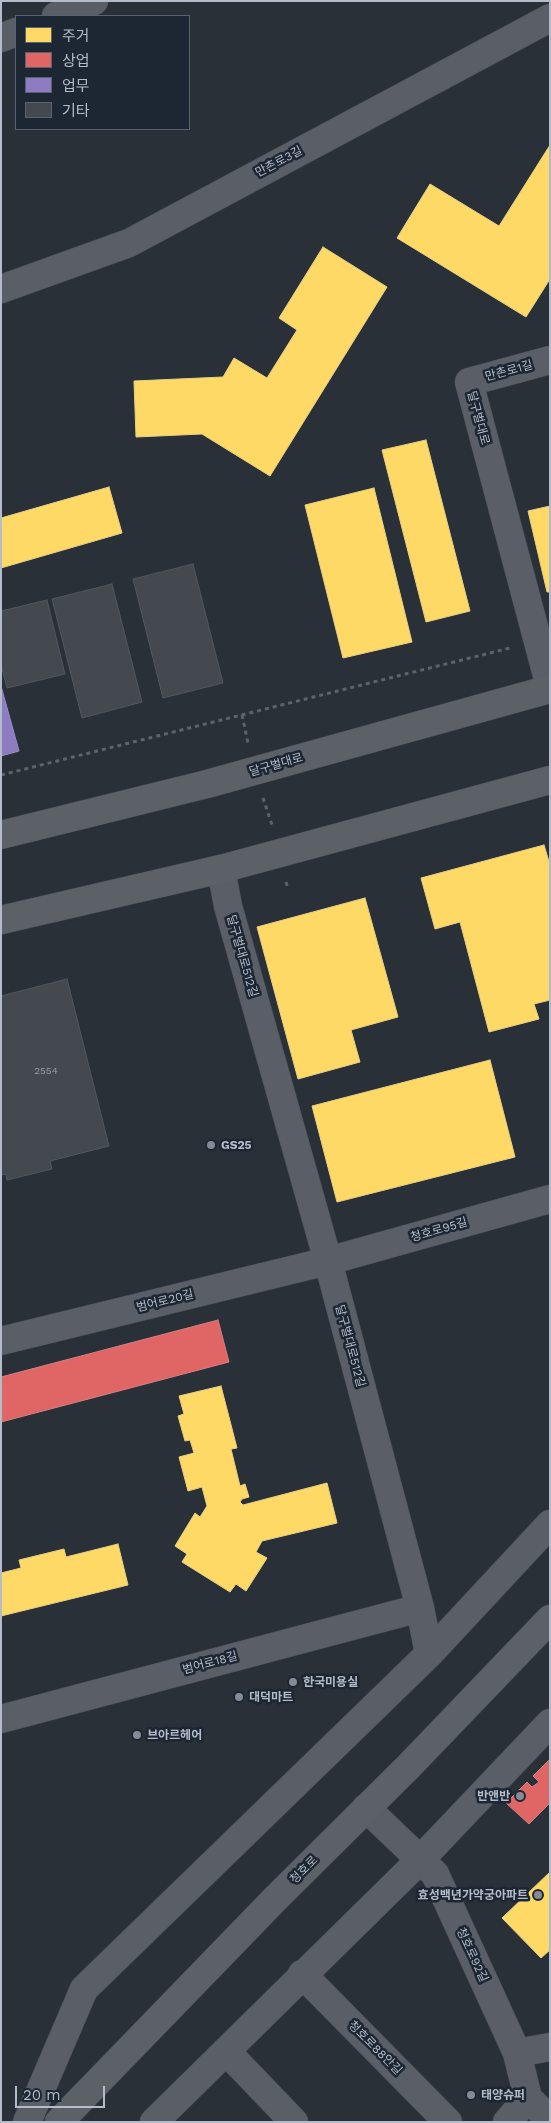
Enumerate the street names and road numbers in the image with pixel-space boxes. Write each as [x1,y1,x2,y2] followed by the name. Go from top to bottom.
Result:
[253,144,305,180] street label: 만촌로3길
[484,358,534,384] street label: 만촌로1길
[464,389,492,447] street label: 달구벌대로
[247,750,305,780] street label: 달구벌대로
[223,913,261,999] street label: 달구벌대로512길
[409,1215,469,1245] street label: 청호로95길
[135,1287,195,1315] street label: 범어로20길
[332,1303,368,1389] street label: 달구벌대로512길
[181,1649,239,1677] street label: 범어로18길
[287,1853,321,1887] street label: 청호로
[453,1925,491,1985] street label: 청호로92길
[345,2018,405,2078] street label: 청호로88안길

